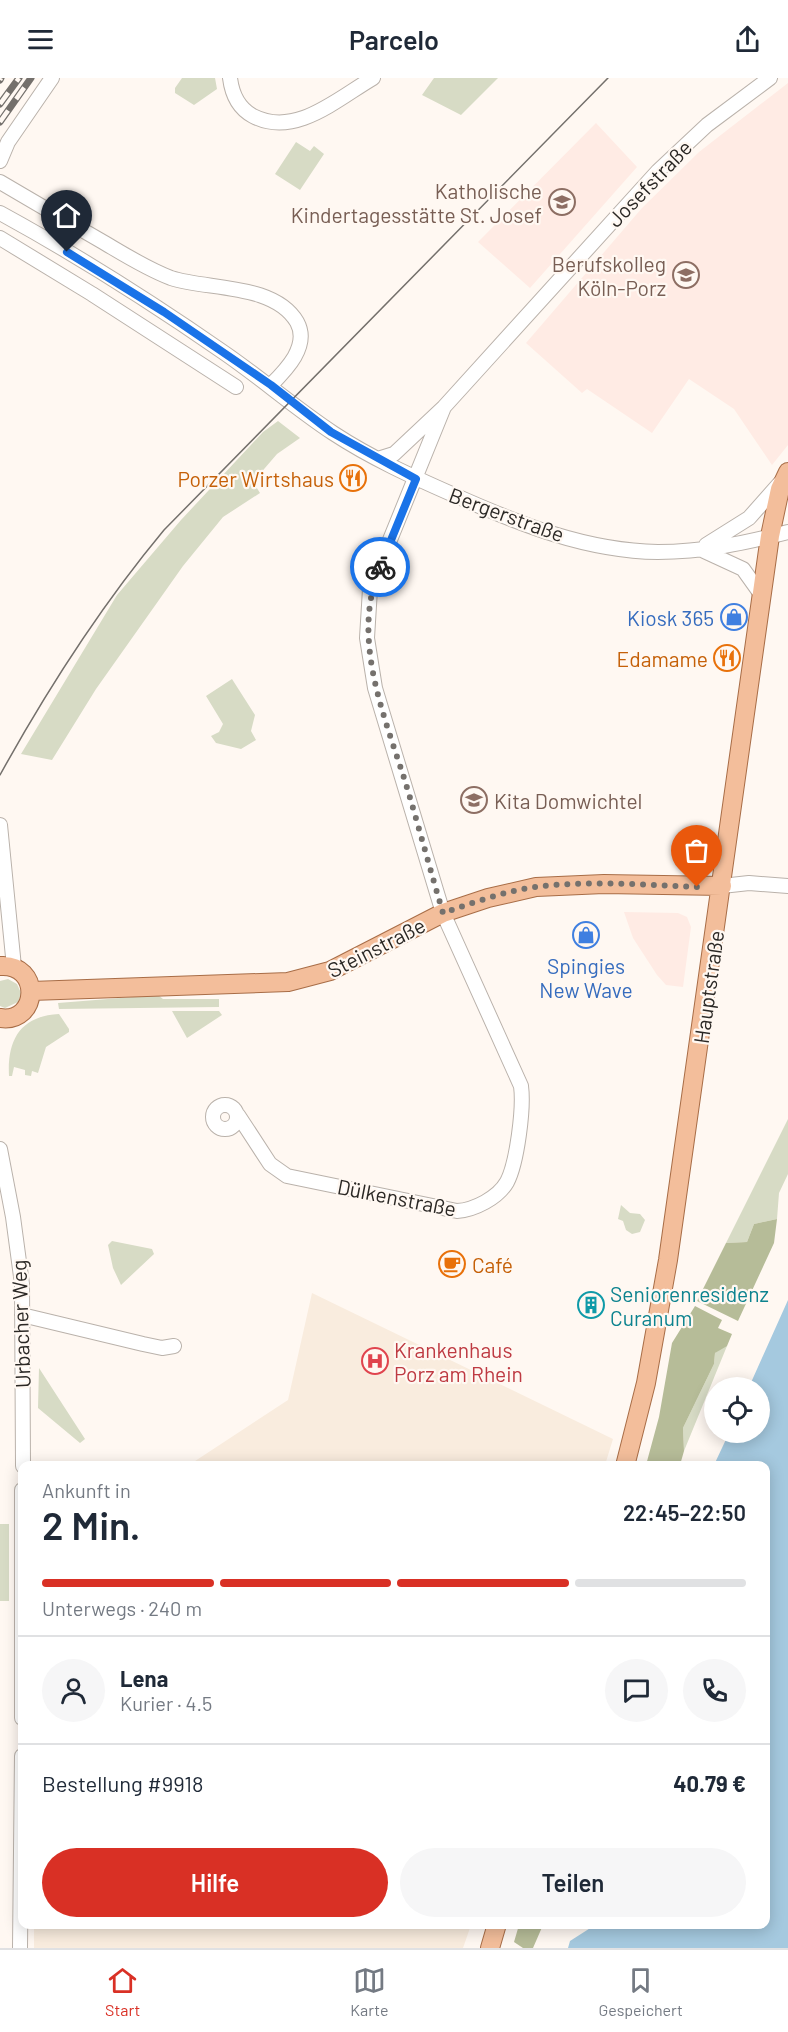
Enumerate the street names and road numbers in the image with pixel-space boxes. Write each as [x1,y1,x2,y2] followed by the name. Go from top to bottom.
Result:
[602,134,696,232] street label: Josefstraße
[446,482,568,546] street label: Bergerstraße
[323,912,429,982] street label: Steinstraße
[688,929,728,1045] street label: Hauptstraße
[336,1173,458,1221] street label: Dülkenstraße
[5,1259,35,1389] street label: Urbacher Weg

